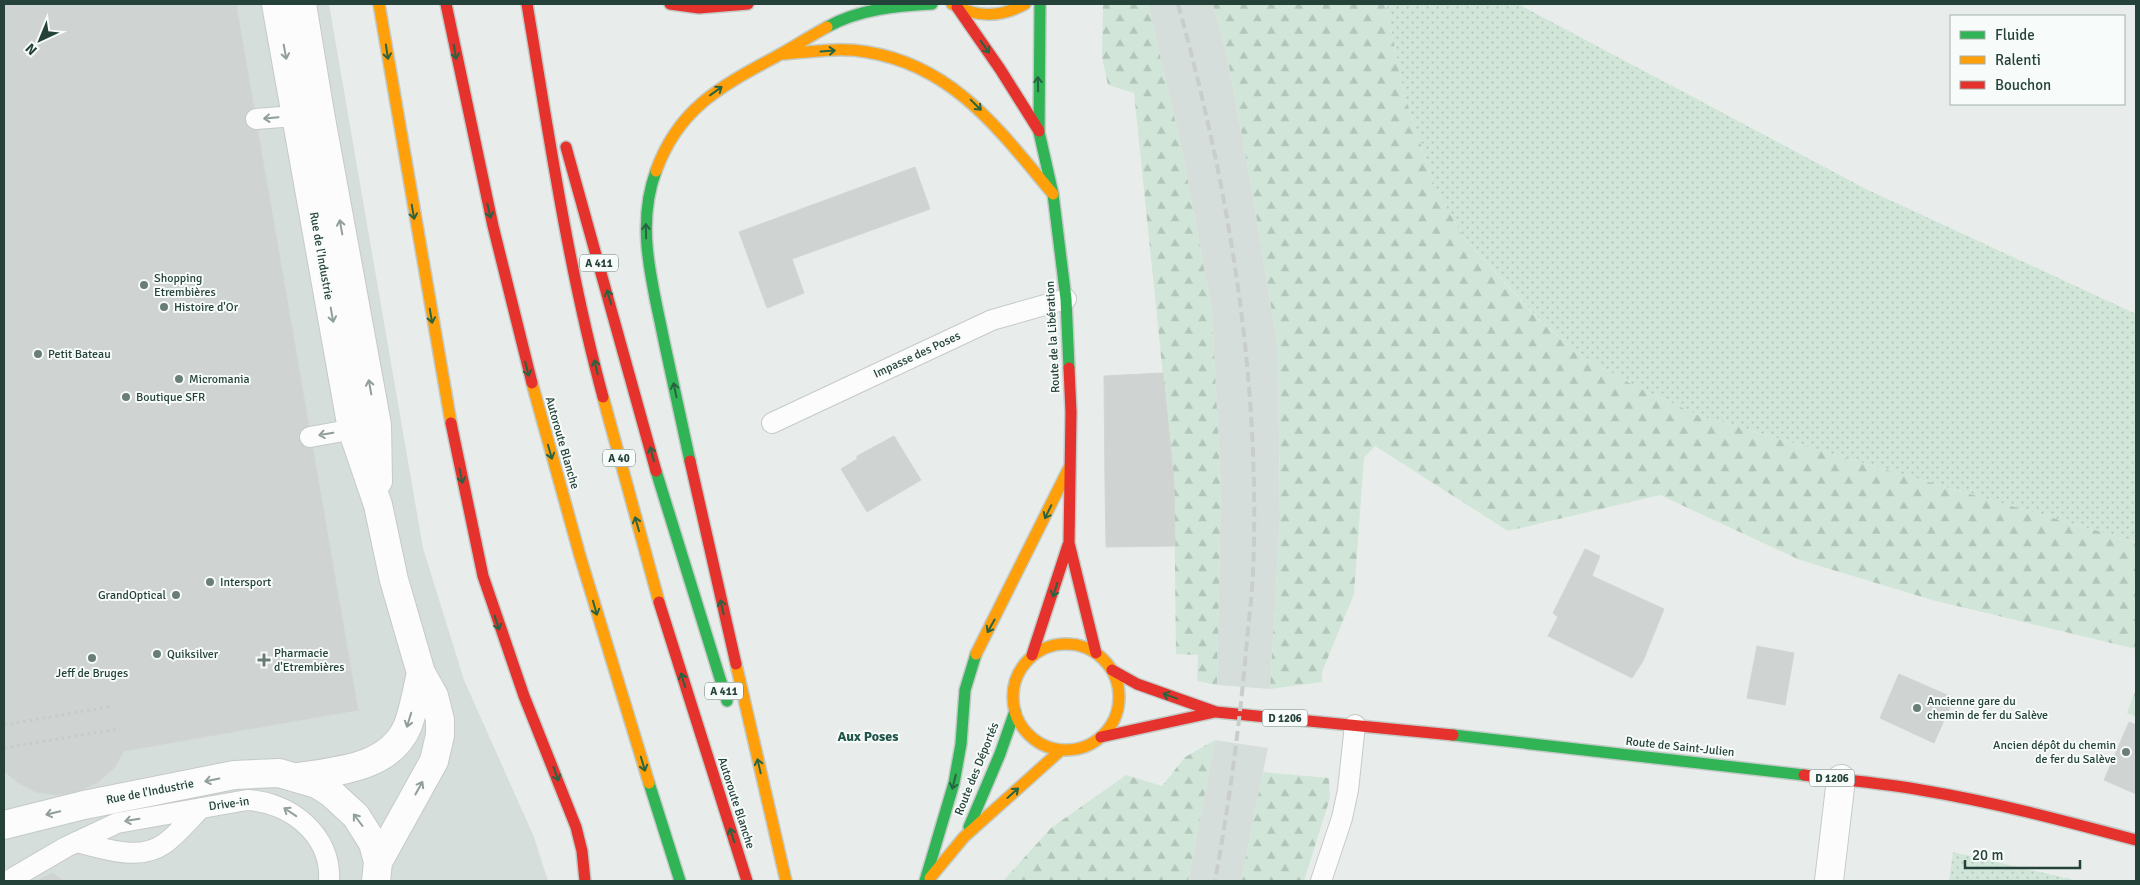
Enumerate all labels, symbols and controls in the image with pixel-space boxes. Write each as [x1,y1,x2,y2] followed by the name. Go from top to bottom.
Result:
[15,15,65,65] north arrow
[1950,15,2125,105] legend
[1995,26,2035,44] text: Fluide
[22,39,41,58] text: N
[980,40,990,54] one-way arrow
[281,43,291,59] one-way arrow
[451,43,461,59] one-way arrow
[382,44,392,60] one-way arrow
[820,47,836,56] one-way arrow
[1995,51,2041,69] text: Ralenti
[1033,76,1043,92] one-way arrow
[1995,76,2051,94] text: Bouchon
[709,86,723,96] one-way arrow
[970,99,982,112] one-way arrow
[263,113,279,123] one-way arrow
[485,202,494,218] one-way arrow
[408,204,418,220] one-way arrow
[306,211,336,301] street label: Rue de l'Industrie
[335,219,345,235] one-way arrow
[641,223,651,239] one-way arrow
[580,254,618,272] road number: A 411
[154,271,216,300] place label: Shopping Etrembières
[138,279,150,291] marker: Shopping Etrembières
[1043,281,1063,393] street label: Route de la Libération
[603,290,613,306] one-way arrow
[174,300,239,315] place label: Histoire d'Or
[158,301,170,313] marker: Histoire d'Or
[327,307,337,323] one-way arrow
[427,308,437,324] one-way arrow
[871,328,963,382] street label: Impasse des Poses
[48,347,111,362] place label: Petit Bateau
[32,348,44,360] marker: Petit Bateau
[591,359,600,375] one-way arrow
[523,360,532,376] one-way arrow
[189,372,250,387] place label: Micromania
[173,373,185,385] marker: Micromania
[365,379,375,395] one-way arrow
[670,383,679,399] one-way arrow
[136,390,205,405] place label: Boutique SFR
[120,391,132,403] marker: Boutique SFR
[542,395,582,491] street label: Autoroute Blanche
[319,429,335,439] one-way arrow
[546,444,555,460] one-way arrow
[646,446,656,462] one-way arrow
[603,449,635,466] road number: A 40
[457,467,467,483] one-way arrow
[1043,504,1052,519] one-way arrow
[632,516,642,532] one-way arrow
[220,575,271,590] place label: Intersport
[204,576,216,588] marker: Intersport
[1049,581,1059,597] one-way arrow
[98,588,166,603] place label: GrandOptical
[170,589,182,601] marker: GrandOptical
[591,600,600,616] one-way arrow
[717,600,726,616] one-way arrow
[493,614,503,630] one-way arrow
[986,618,996,633] one-way arrow
[274,646,345,675] place label: Pharmacie d'Etrembières
[167,647,219,662] place label: Quiksilver
[151,648,163,660] marker: Quiksilver
[86,652,98,664] marker: Jeff de Bruges
[258,654,270,666] marker: Pharmacie d'Etrembières
[56,666,128,681] place label: Jeff de Bruges
[677,672,687,688] one-way arrow
[705,682,743,699] road number: A 411
[1163,691,1178,700] one-way arrow
[1927,694,2048,723] place label: Ancienne gare du chemin de fer du Salève
[1911,702,1923,714] marker: Ancienne gare du chemin de fer du Salève
[1262,710,1308,726] road number: D 1206
[403,712,413,728] one-way arrow
[951,720,1003,818] street label: Route des Déportés
[838,728,898,745] district label: Aux Poses
[1625,734,1735,760] street label: Route de Saint-Julien
[1993,738,2116,767] place label: Ancien dépôt du chemin de fer du Salève
[2120,746,2132,758] marker: Ancien dépôt du chemin de fer du Salève
[638,755,648,771] one-way arrow
[714,755,758,851] street label: Autoroute Blanche
[754,758,763,774] one-way arrow
[552,766,561,781] one-way arrow
[1810,770,1854,786] road number: D 1206
[949,773,958,789] one-way arrow
[204,775,220,785] one-way arrow
[105,776,195,808] street label: Rue de l'Industrie
[414,782,424,796] one-way arrow
[1007,787,1020,799] one-way arrow
[208,794,250,814] street label: Drive-in
[283,807,297,817] one-way arrow
[46,809,62,818] one-way arrow
[353,814,364,827] one-way arrow
[124,816,140,826] one-way arrow
[726,827,736,843] one-way arrow
[1965,838,2080,870] scale bar
[1972,846,2003,864] text: 20 m

